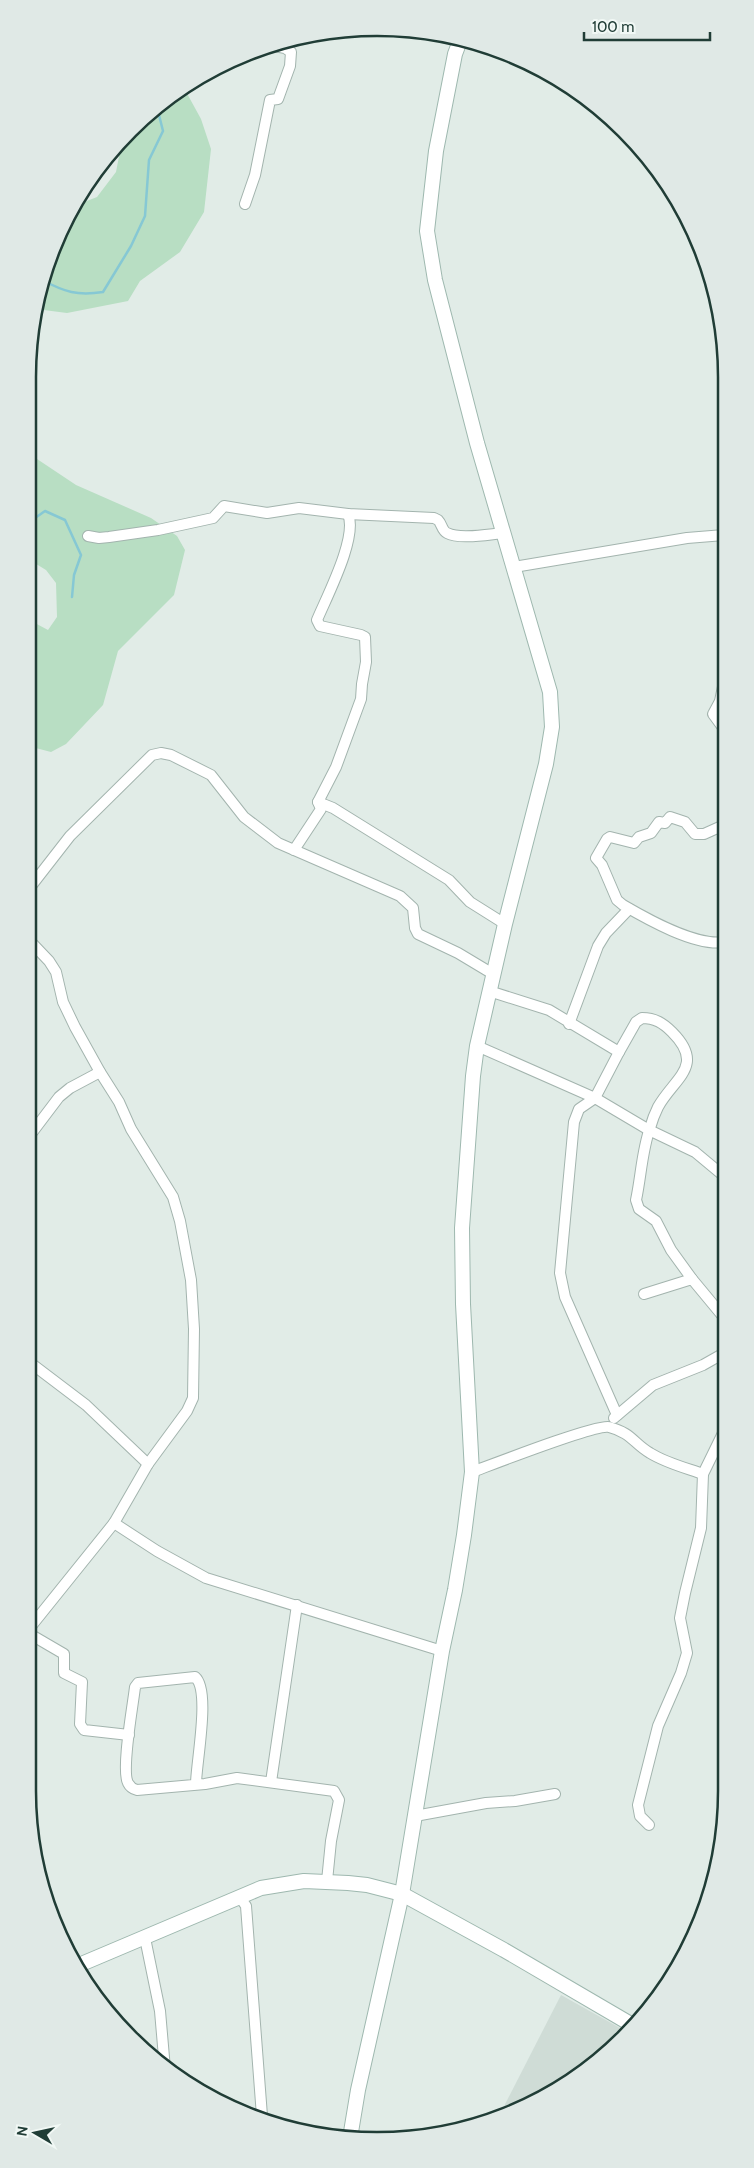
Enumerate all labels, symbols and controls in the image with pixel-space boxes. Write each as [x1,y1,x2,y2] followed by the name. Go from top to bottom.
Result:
[584,10,710,42] scale bar
[592,18,634,36] text: 100 m
[10,2108,60,2158] north arrow
[12,2125,32,2137] text: N

